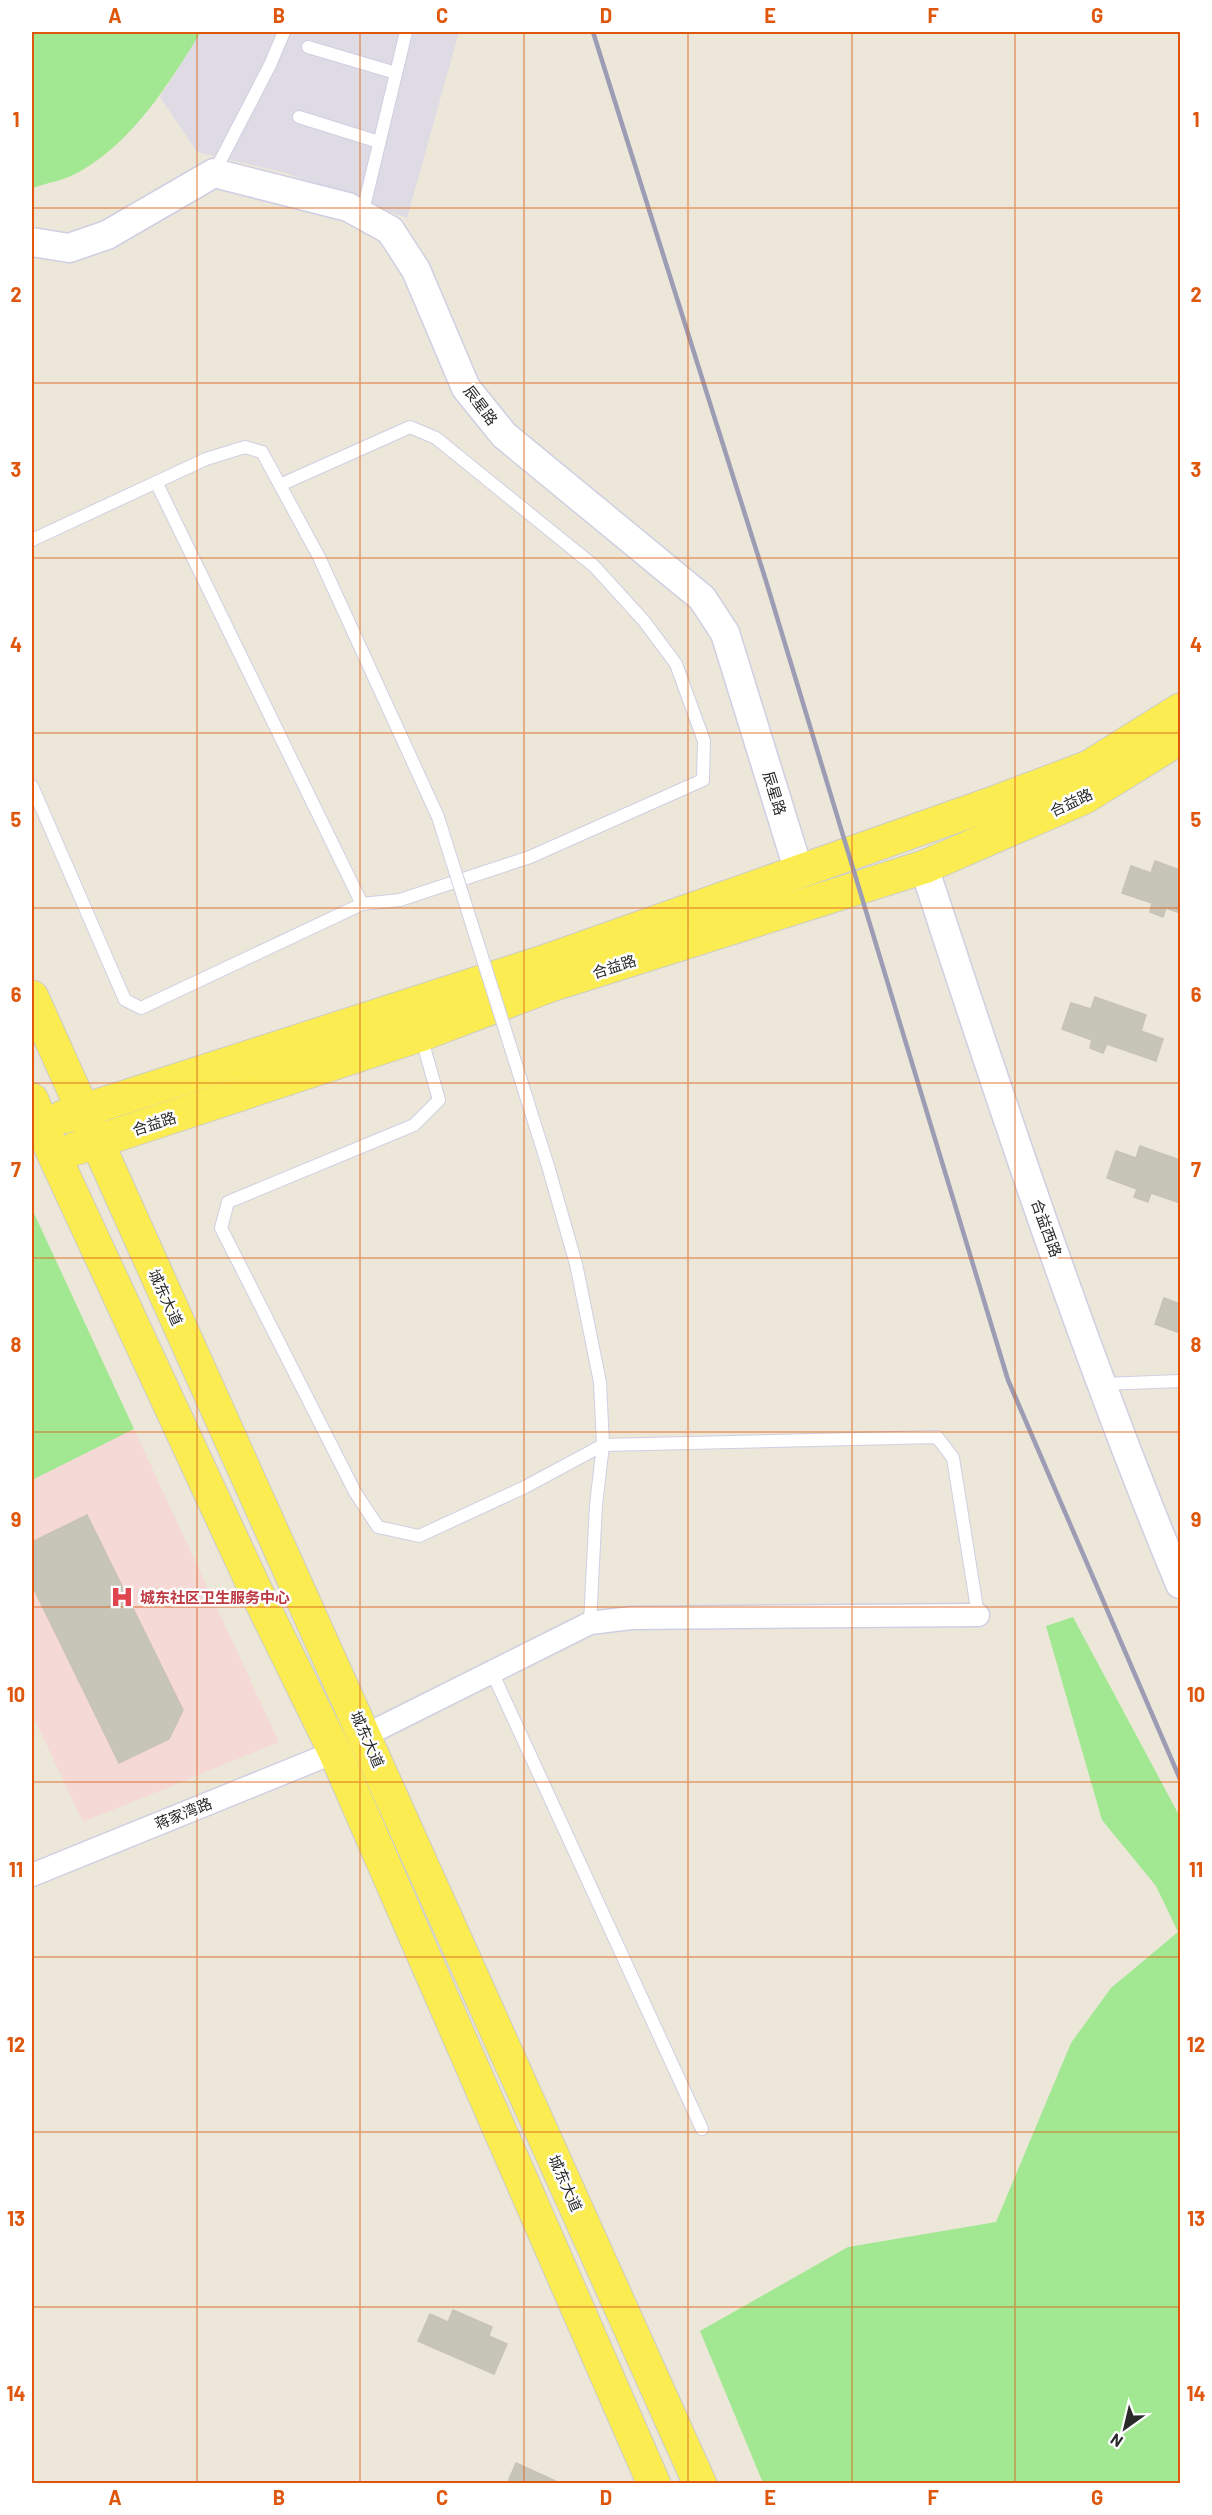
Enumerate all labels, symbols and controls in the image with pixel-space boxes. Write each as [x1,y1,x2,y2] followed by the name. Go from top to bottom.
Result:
[108,3,122,27] text: A
[273,3,285,27] text: B
[436,3,448,27] text: C
[600,3,612,27] text: D
[764,3,776,27] text: E
[927,3,939,27] text: F
[1091,3,1103,27] text: G
[12,107,20,131] text: 1
[1192,107,1200,131] text: 1
[10,282,22,306] text: 2
[1190,282,1202,306] text: 2
[460,382,502,428] street label: 辰星路
[11,457,21,481] text: 3
[1191,457,1201,481] text: 3
[10,632,22,656] text: 4
[1190,632,1202,656] text: 4
[760,769,790,817] street label: 辰星路
[1047,784,1095,820] street label: 合益路
[11,807,22,831] text: 5
[1191,807,1202,831] text: 5
[590,950,638,982] street label: 合益路
[11,982,22,1006] text: 6
[1191,982,1202,1006] text: 6
[130,1107,178,1139] street label: 合益路
[11,1157,21,1181] text: 7
[1191,1157,1201,1181] text: 7
[1028,1197,1066,1259] street label: 合益西路
[145,1266,187,1328] street label: 城东大道
[11,1332,22,1356] text: 8
[1191,1332,1202,1356] text: 8
[11,1507,21,1531] text: 9
[1191,1507,1201,1531] text: 9
[109,1584,135,1610] hospital icon: 城东社区卫生服务中心
[140,1588,290,1606] place label: 城东社区卫生服务中心
[7,1682,25,1706] text: 10
[1187,1682,1205,1706] text: 10
[348,1708,388,1770] street label: 城东大道
[152,1793,214,1833] street label: 蒋家湾路
[9,1857,23,1881] text: 11
[1189,1857,1203,1881] text: 11
[7,2032,25,2056] text: 12
[1187,2032,1205,2056] text: 12
[546,2152,586,2214] street label: 城东大道
[7,2206,25,2230] text: 13
[1187,2206,1205,2230] text: 13
[6,2381,26,2405] text: 14
[1186,2381,1206,2405] text: 14
[1095,2398,1155,2458] north arrow
[1107,2430,1126,2452] text: N
[108,2485,122,2509] text: A
[273,2485,285,2509] text: B
[436,2485,448,2509] text: C
[600,2485,612,2509] text: D
[764,2485,776,2509] text: E
[927,2485,939,2509] text: F
[1091,2485,1103,2509] text: G

